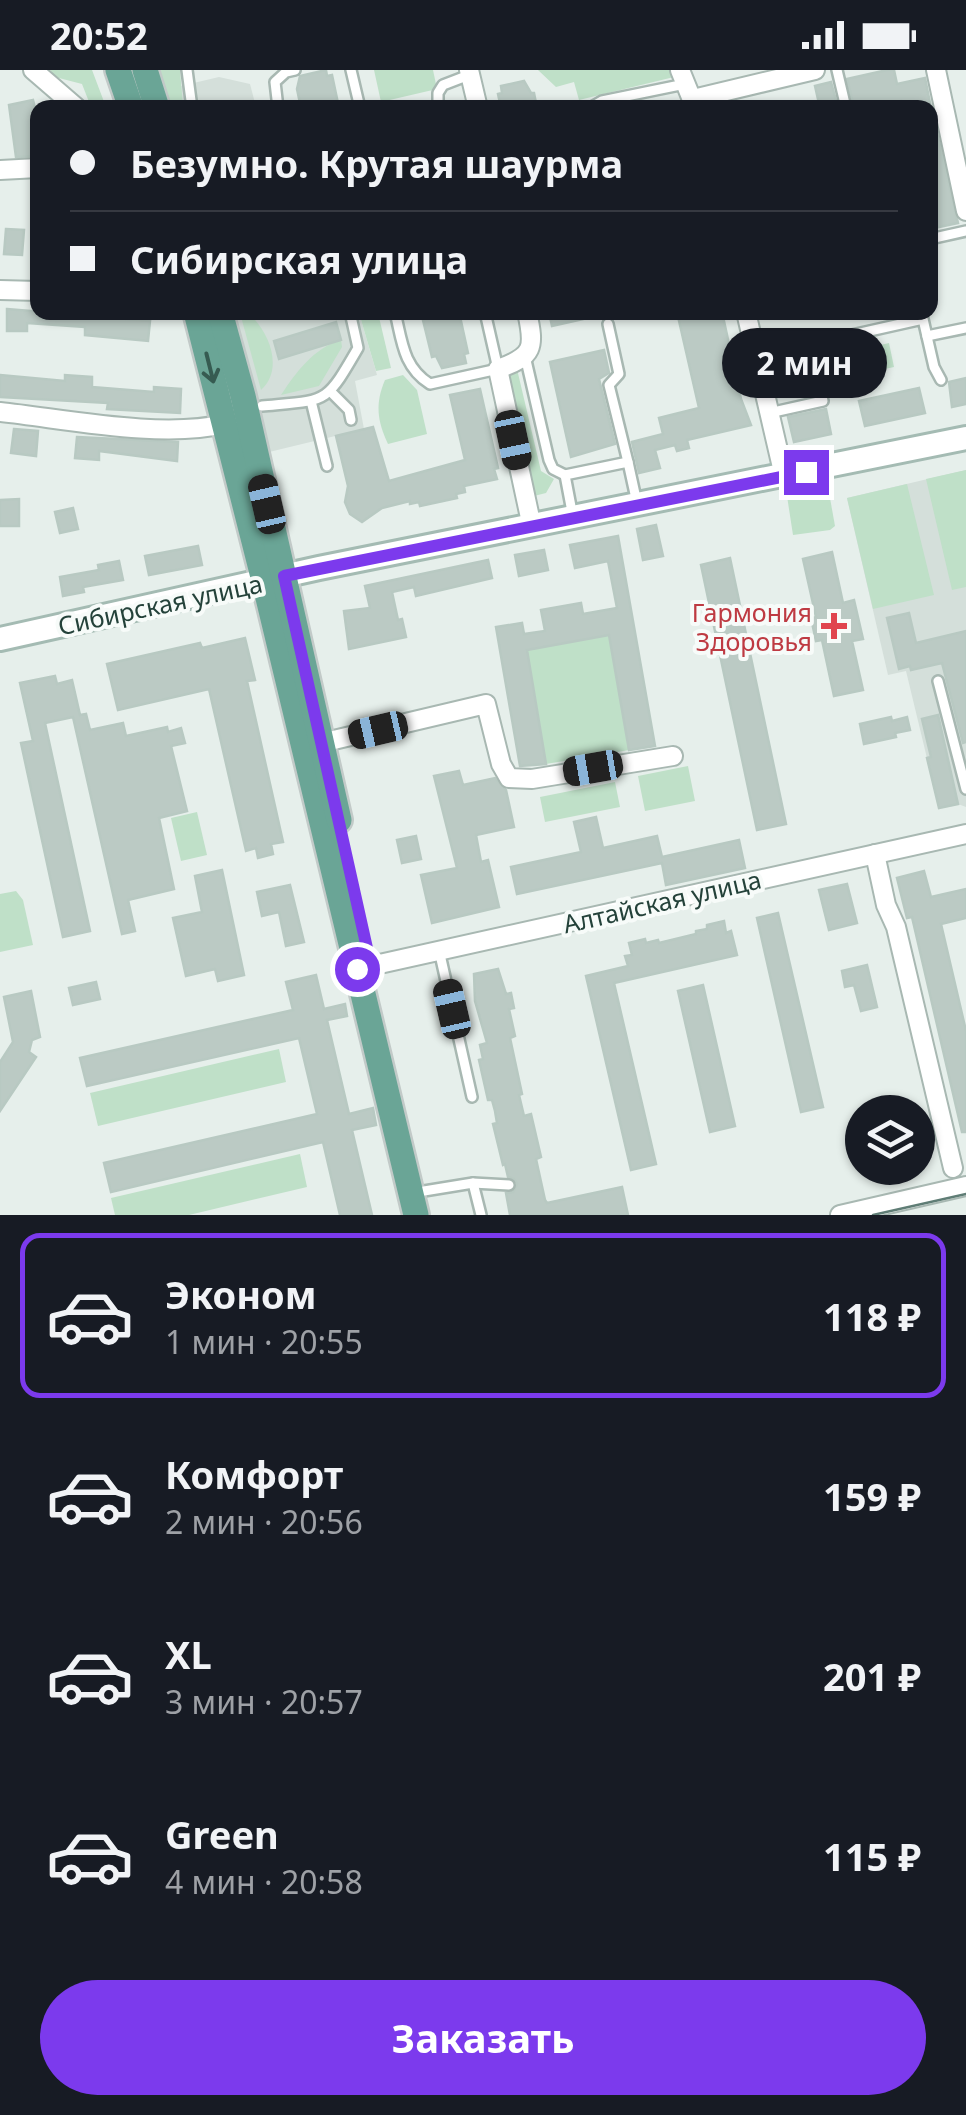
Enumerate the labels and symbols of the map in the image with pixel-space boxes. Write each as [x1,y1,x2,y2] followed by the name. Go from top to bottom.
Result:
[724,327,888,397] callout: 2 мин
[202,351,220,383] one-way arrow
[492,408,534,472] car
[784,450,829,495] route end
[246,471,288,537] car
[55,566,265,642] street label: Сибирская улица
[692,595,812,658] place label: Гармония Здоровья
[821,613,847,639] marker: Гармония Здоровья
[345,709,411,751] car
[561,748,625,788] car
[560,862,764,940] street label: Алтайская улица
[335,947,380,992] route start
[431,976,473,1042] car

